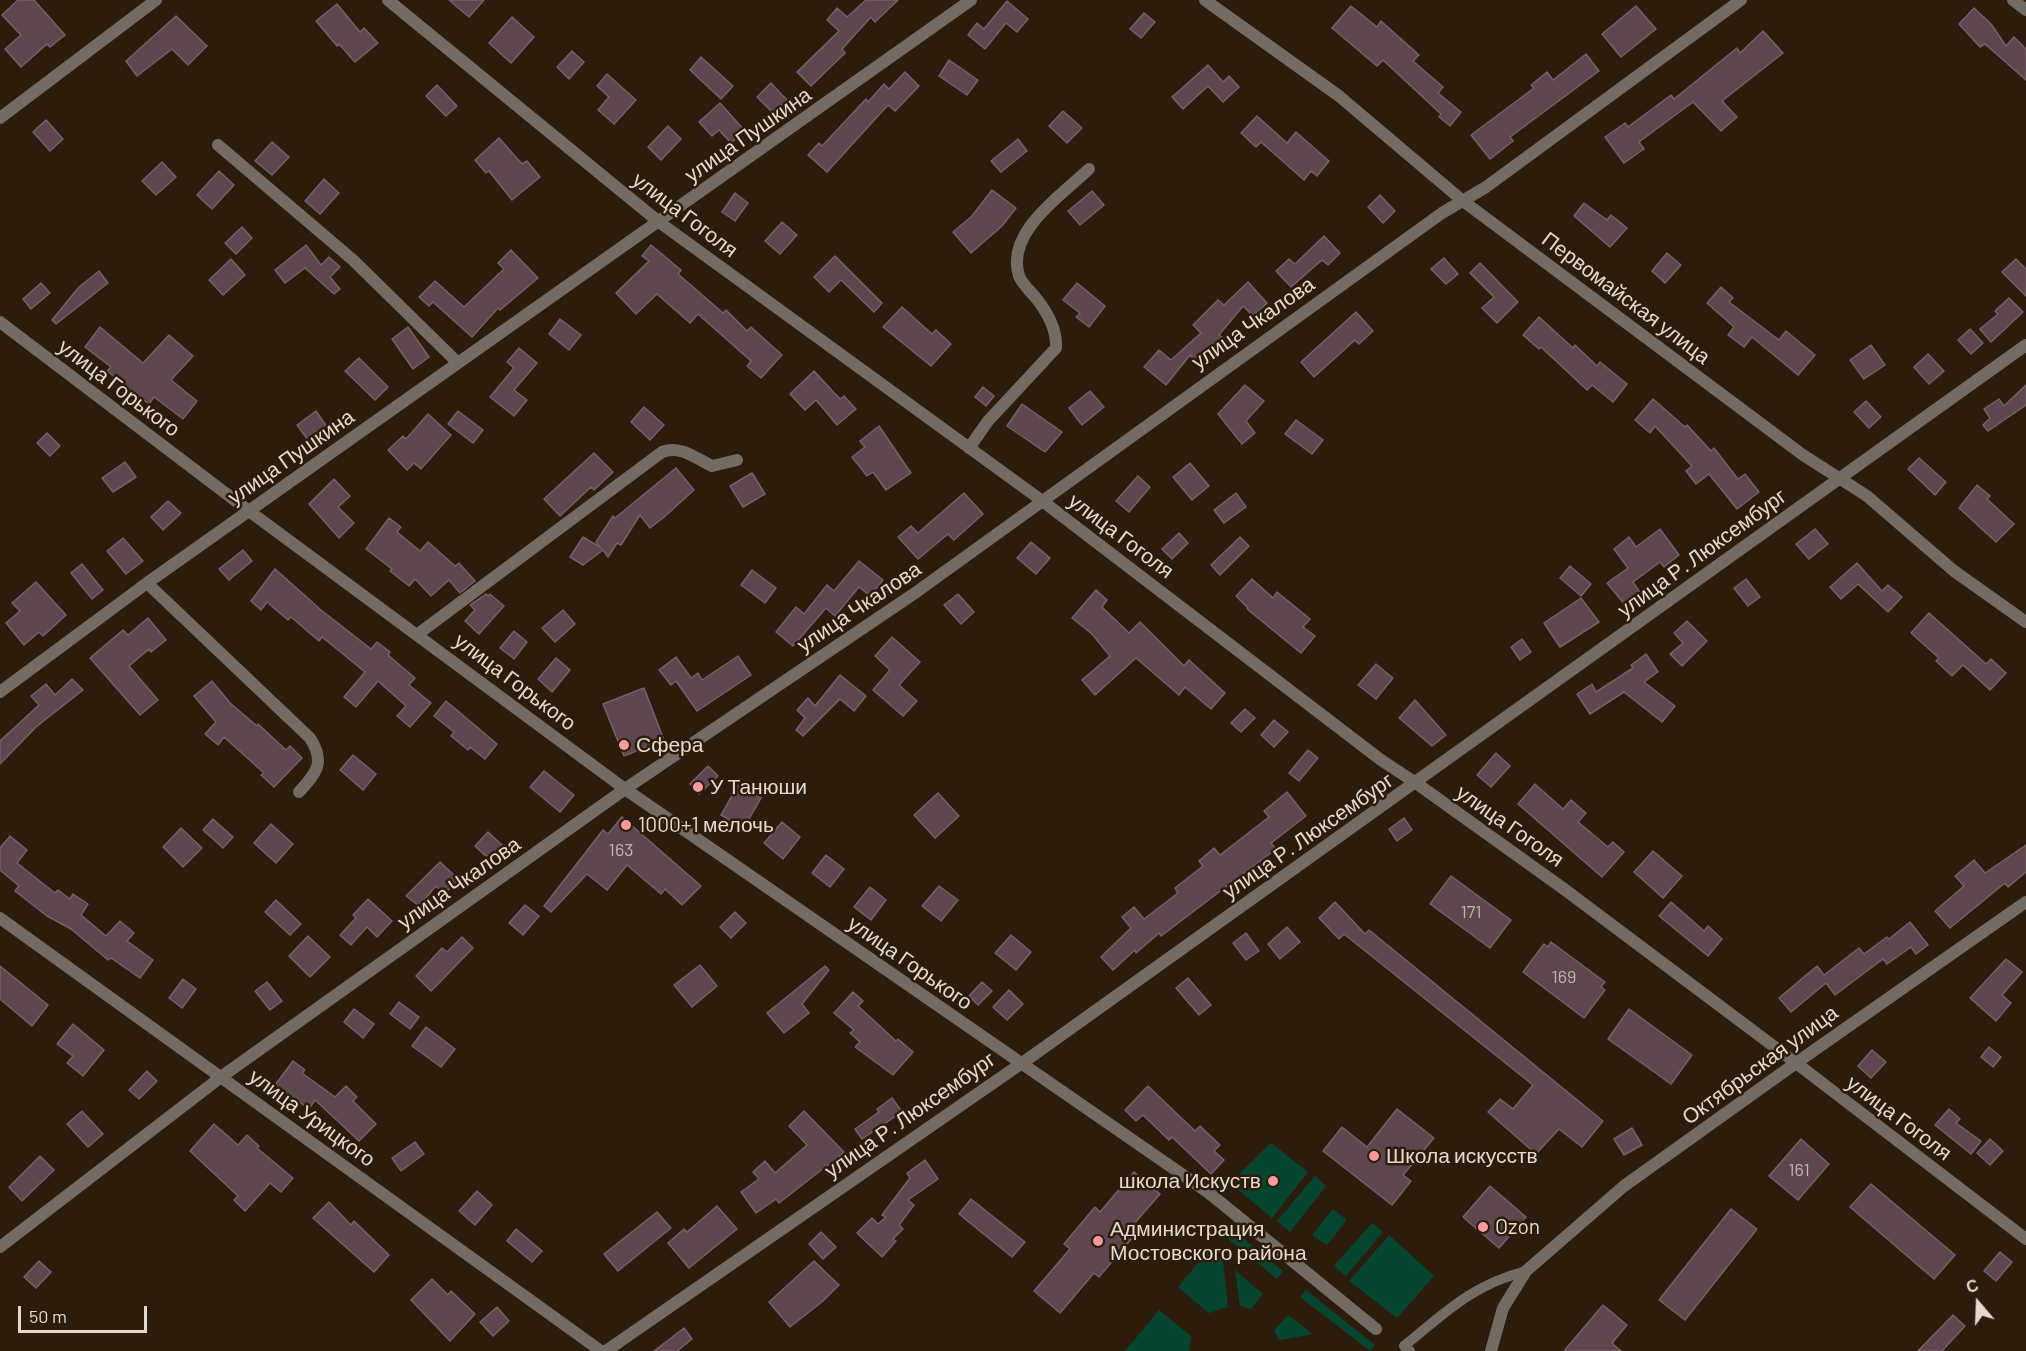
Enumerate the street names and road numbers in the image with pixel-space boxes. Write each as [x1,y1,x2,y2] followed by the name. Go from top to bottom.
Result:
[680,82,816,188] street label: улица Пушкина
[627,167,743,263] street label: улица Гоголя
[1537,227,1715,369] street label: Первомайская улица
[1187,271,1319,375] street label: улица Чкалова
[53,334,185,442] street label: улица Горького
[223,404,359,510] street label: улица Пушкина
[1613,483,1791,623] street label: улица Р. Люксембург
[1063,488,1179,584] street label: улица Гоголя
[792,556,926,658] street label: улица Чкалова
[449,628,581,736] street label: улица Горького
[1218,768,1398,904] street label: улица Р. Люксембург
[1451,780,1569,872] street label: улица Гоголя
[393,831,525,935] street label: улица Чкалова
[843,911,977,1015] street label: улица Горького
[1677,1000,1843,1130] street label: Октябрьская улица
[820,1047,1000,1183] street label: улица Р. Люксембург
[244,1064,380,1172] street label: улица Урицкого
[1841,1070,1957,1166] street label: улица Гоголя

